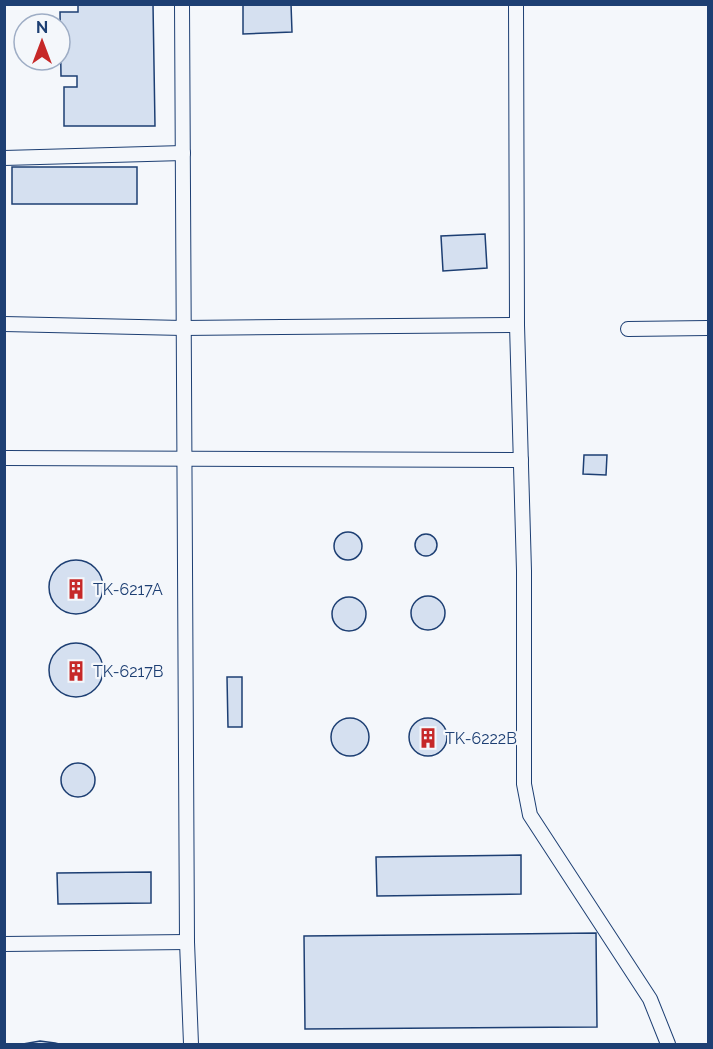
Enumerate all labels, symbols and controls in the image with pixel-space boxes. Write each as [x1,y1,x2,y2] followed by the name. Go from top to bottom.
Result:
[12,12,72,72] north arrow
[36,18,48,37] text: N
[64,577,88,601] building icon: TK-6217A
[93,580,163,599] place label: TK-6217A
[64,659,88,683] building icon: TK-6217B
[93,662,163,681] place label: TK-6217B
[416,726,440,750] building icon: TK-6222B
[445,729,517,748] place label: TK-6222B

